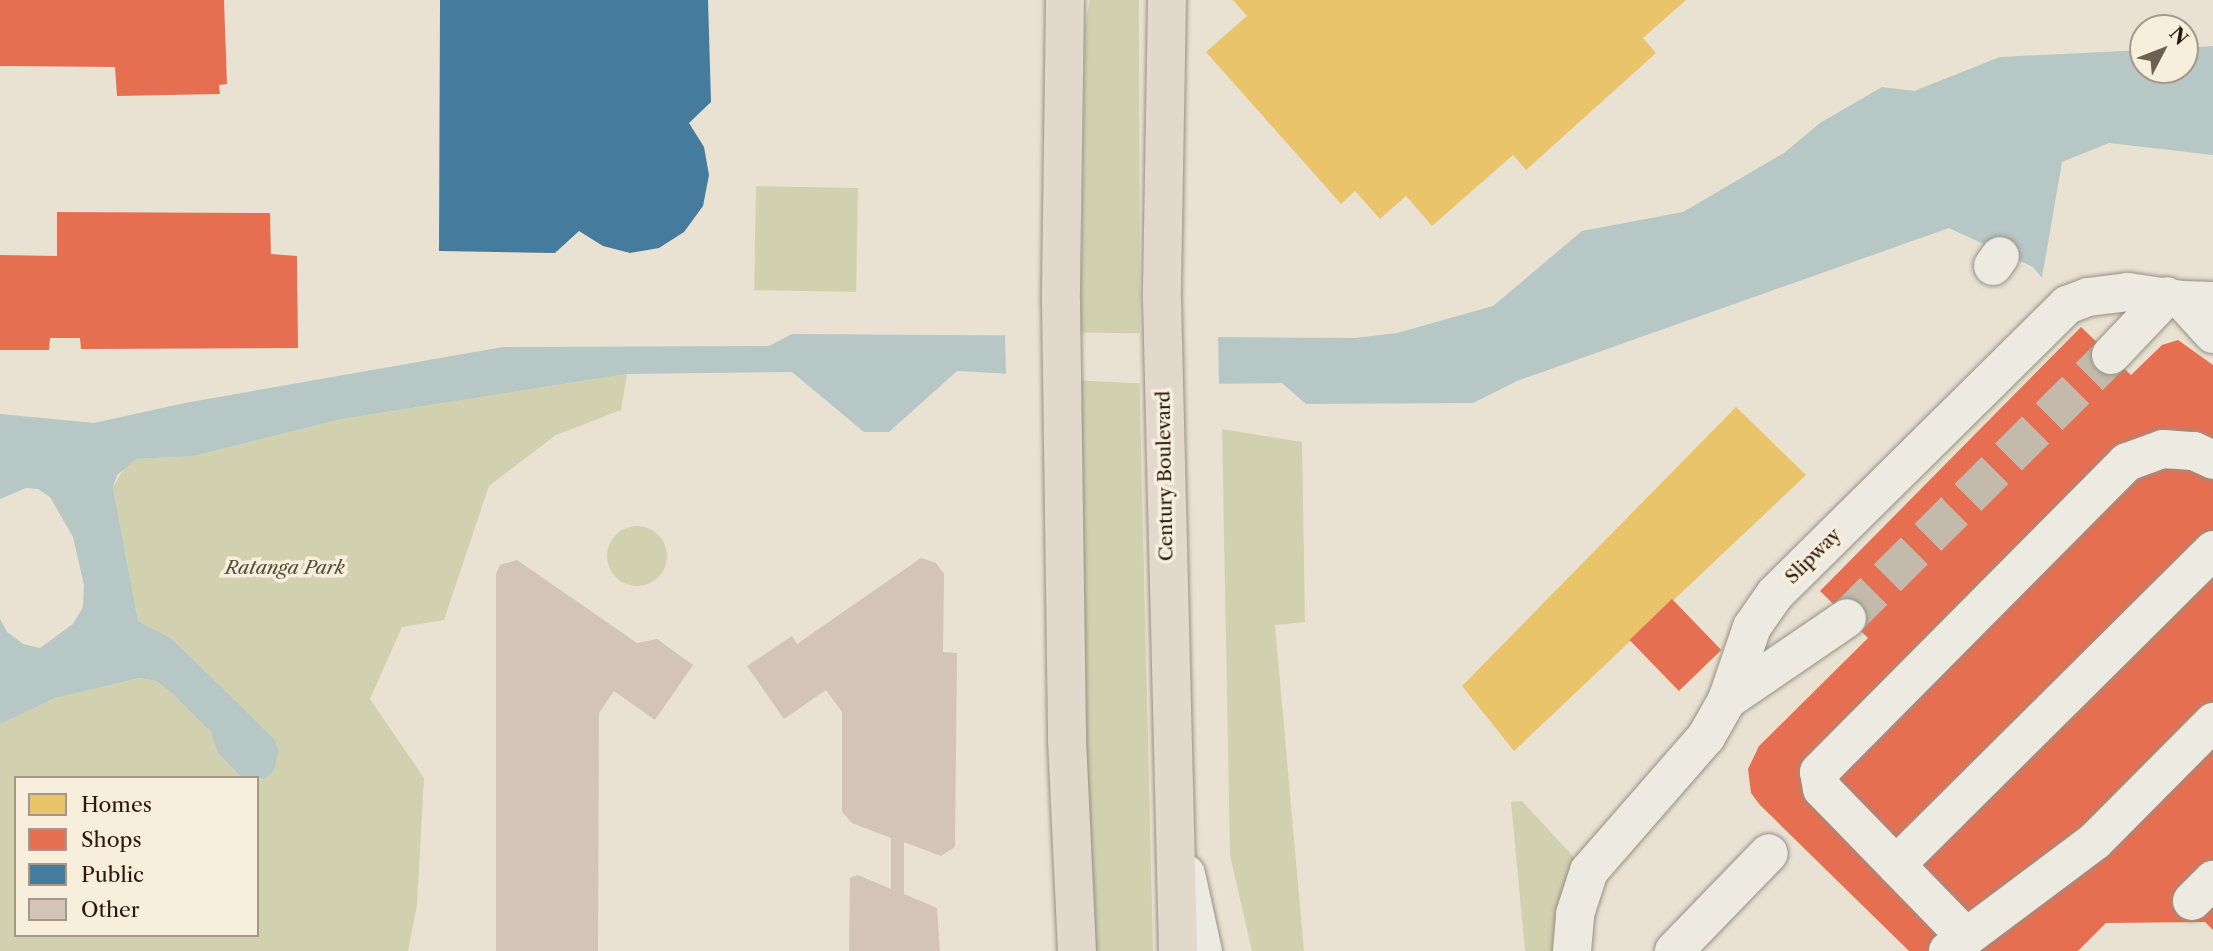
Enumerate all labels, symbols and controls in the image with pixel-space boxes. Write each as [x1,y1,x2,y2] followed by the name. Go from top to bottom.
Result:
[2129,14,2199,84] north arrow
[2164,22,2193,50] text: N
[1152,390,1178,562] street label: Century Boulevard
[1780,523,1846,589] street label: Slipway
[225,557,345,579] park label: Ratanga Park
[14,776,259,937] legend
[81,792,152,817] text: Homes
[81,827,142,852] text: Shops
[81,862,144,887] text: Public
[81,897,140,922] text: Other

